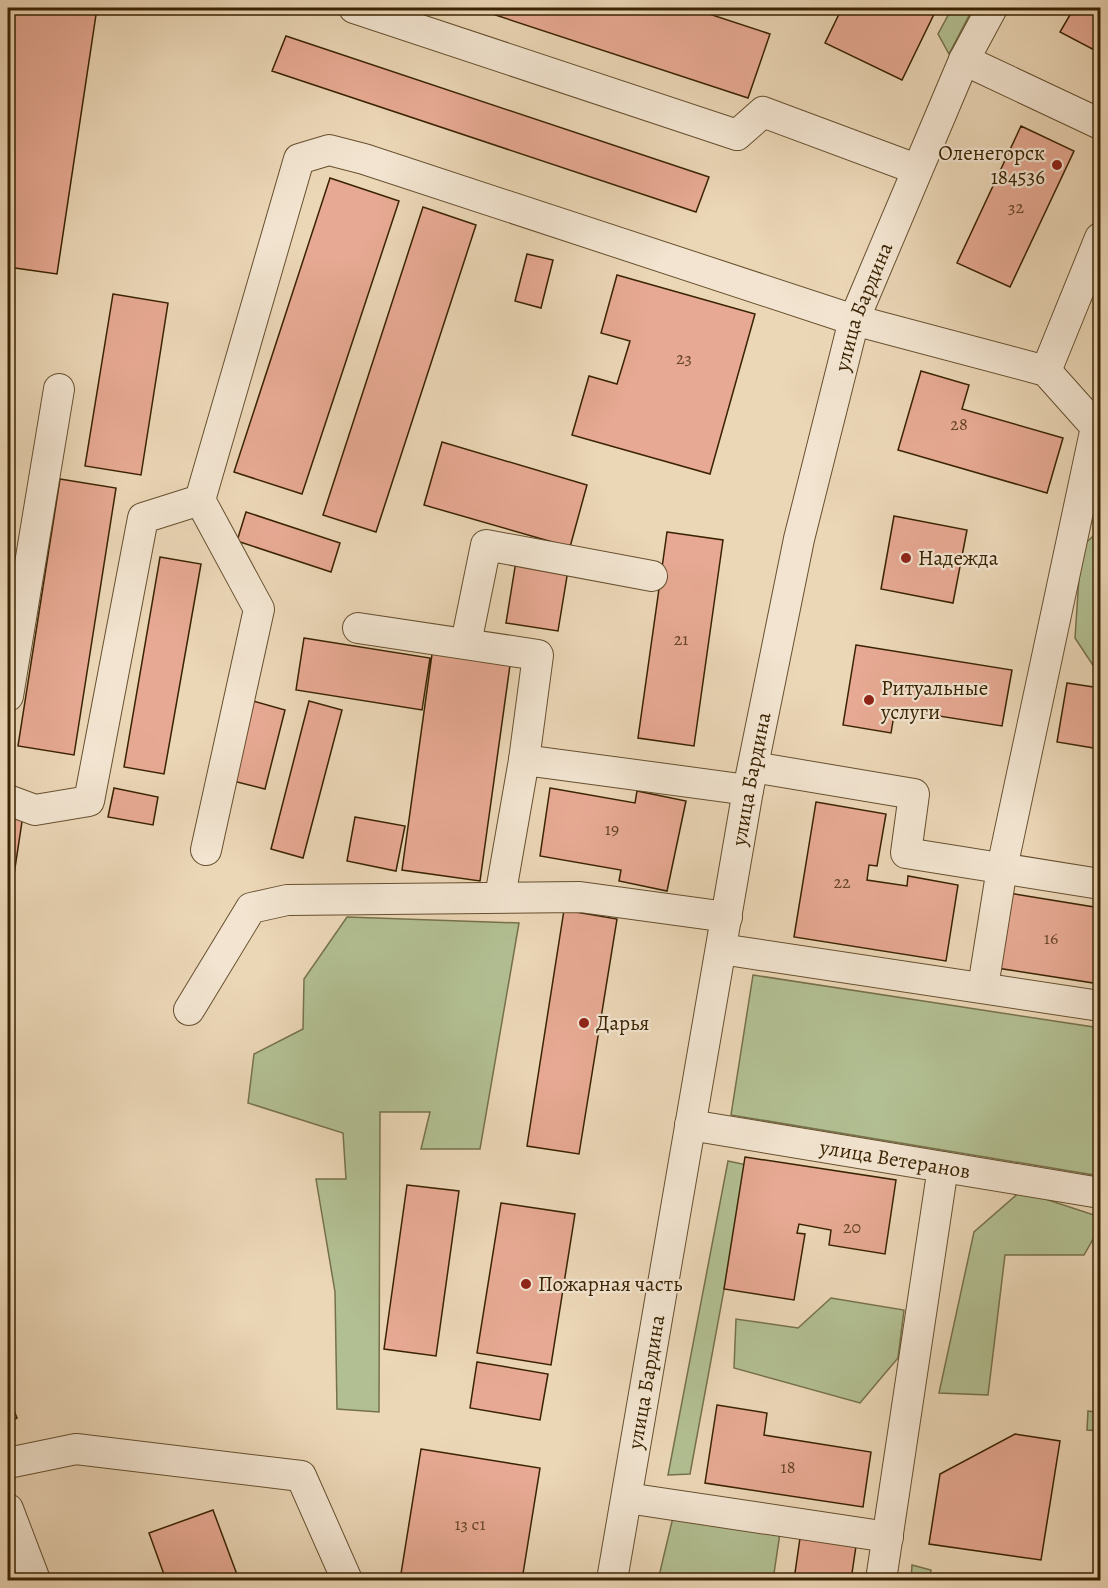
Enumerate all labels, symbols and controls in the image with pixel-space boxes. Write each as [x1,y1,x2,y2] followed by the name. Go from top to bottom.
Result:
[938,139,1045,191] place label: Оленегорск 184536
[1050,158,1064,172] marker: Оленегорск 184536
[1008,195,1024,219] house number: 32
[827,238,899,375] street label: улица Бардина
[676,346,692,370] house number: 23
[950,412,968,436] house number: 28
[918,544,999,572] place label: Надежда
[899,551,913,565] marker: Надежда
[674,627,688,651] house number: 21
[880,674,988,726] place label: Ритуальные услуги
[862,693,876,707] marker: Ритуальные услуги
[724,709,778,849] street label: улица Бардина
[605,817,619,841] house number: 19
[833,870,851,894] house number: 22
[1044,926,1058,950] house number: 16
[596,1009,649,1037] place label: Дарья
[577,1016,591,1030] marker: Дарья
[817,1133,973,1185] street label: улица Ветеранов
[843,1215,861,1239] house number: 20
[538,1270,682,1298] place label: Пожарная часть
[519,1277,533,1291] marker: Пожарная часть
[621,1312,671,1452] street label: улица Бардина
[781,1455,795,1479] house number: 18
[454,1512,486,1536] house number: 13 с1

